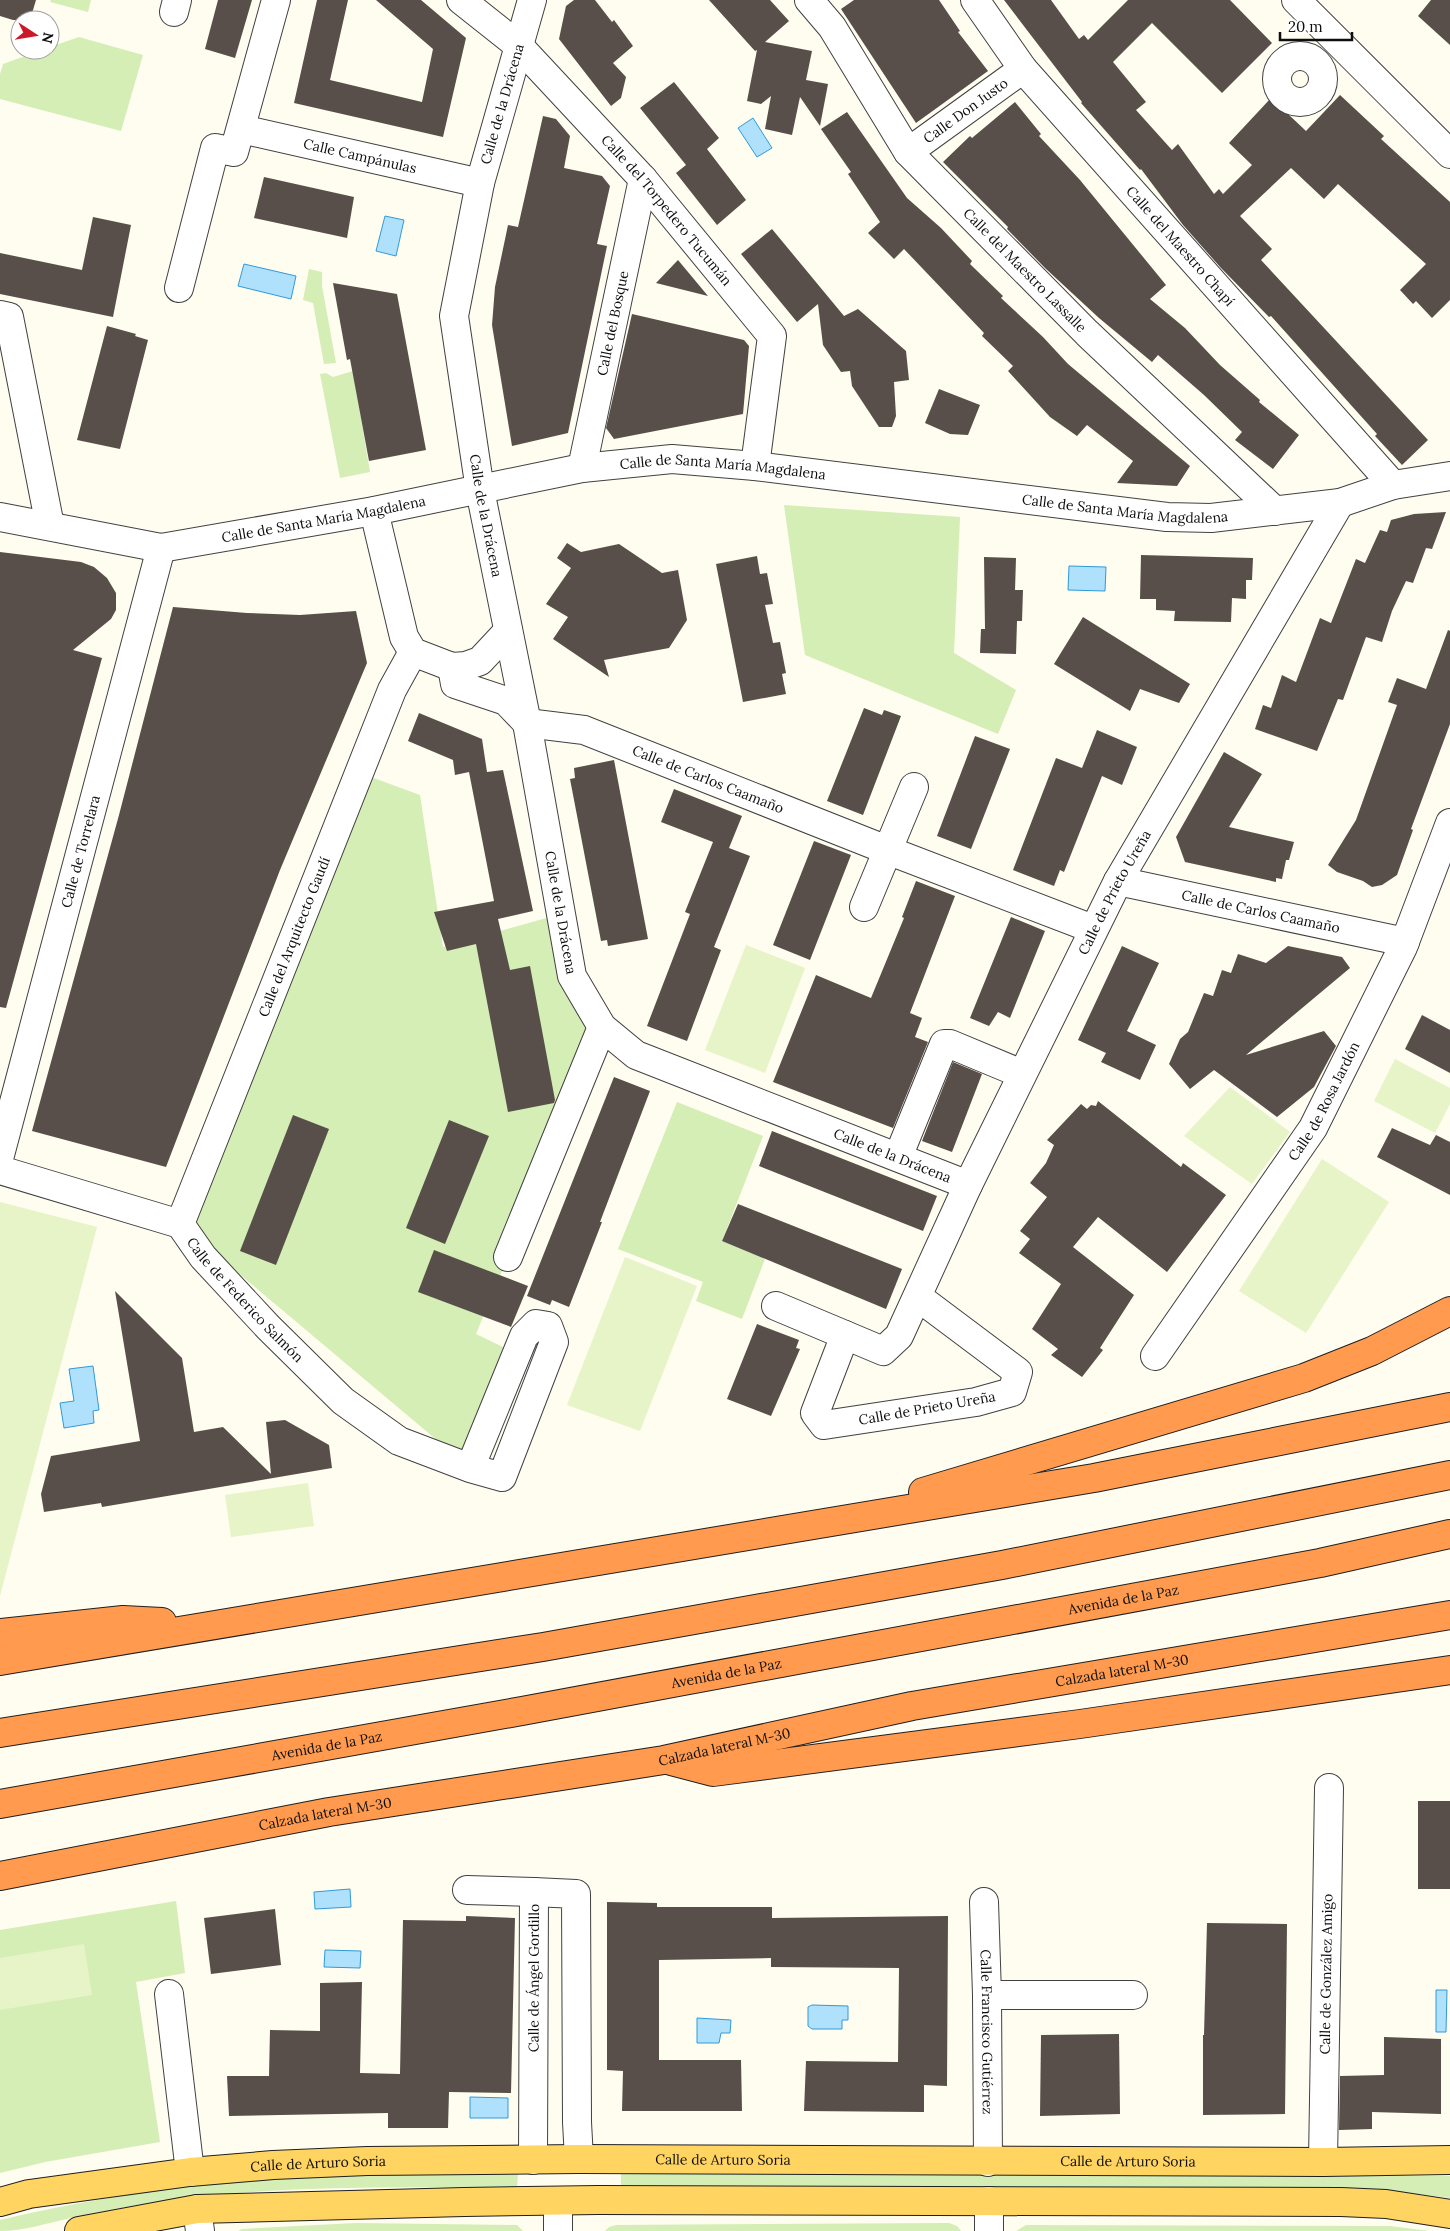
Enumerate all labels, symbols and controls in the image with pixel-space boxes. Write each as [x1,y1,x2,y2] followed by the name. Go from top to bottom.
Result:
[10,10,60,60] north arrow
[1280,10,1352,42] scale bar
[1288,17,1323,36] text: 20 m
[38,31,58,45] text: N
[476,42,528,166] street label: Calle de la Drácena
[920,74,1012,147] street label: Calle Don Justo
[597,131,736,290] street label: Calle del Torpedero Tucumán
[302,134,418,177] street label: Calle Campánulas
[1122,182,1239,310] street label: Calle del Maestro Chapí
[959,204,1091,337] street label: Calle del Maestro Lassalle
[593,269,632,377] street label: Calle del Bosque
[619,450,827,484] street label: Calle de Santa María Magdalena
[466,453,506,579] street label: Calle de la Drácena
[1021,490,1229,527] street label: Calle de Santa María Magdalena
[220,492,427,546] street label: Calle de Santa María Magdalena
[630,741,787,817] street label: Calle de Carlos Caamaño
[57,793,104,910] street label: Calle de Torrelara
[1074,827,1155,958] street label: Calle de Prieto Ureña
[541,850,581,976] street label: Calle de la Drácena
[254,854,334,1020] street label: Calle del Arquitecto Gaudí
[1180,886,1342,937] street label: Calle de Carlos Caamaño
[1284,1038,1364,1164] street label: Calle de Rosa Jardón
[831,1124,954,1187] street label: Calle de la Drácena
[183,1234,308,1366] street label: Calle de Federico Salmón
[857,1387,997,1429] street label: Calle de Prieto Ureña
[1066,1580,1180,1619] street label: Avenida de la Paz
[1054,1650,1190,1691] street label: Calzada lateral M-30
[669,1654,783,1692] street label: Avenida de la Paz
[657,1724,792,1770] street label: Calzada lateral M-30
[269,1727,384,1765] street label: Avenida de la Paz
[257,1793,393,1835] street label: Calzada lateral M-30
[1316,1894,1336,2055] street label: Calle de González Amigo
[524,1904,543,2052] street label: Calle de Ángel Gordillo
[977,1949,997,2115] street label: Calle Francisco Gutiérrez
[655,2150,791,2169] street label: Calle de Arturo Soria
[250,2152,386,2176] street label: Calle de Arturo Soria
[1060,2152,1196,2170] street label: Calle de Arturo Soria

